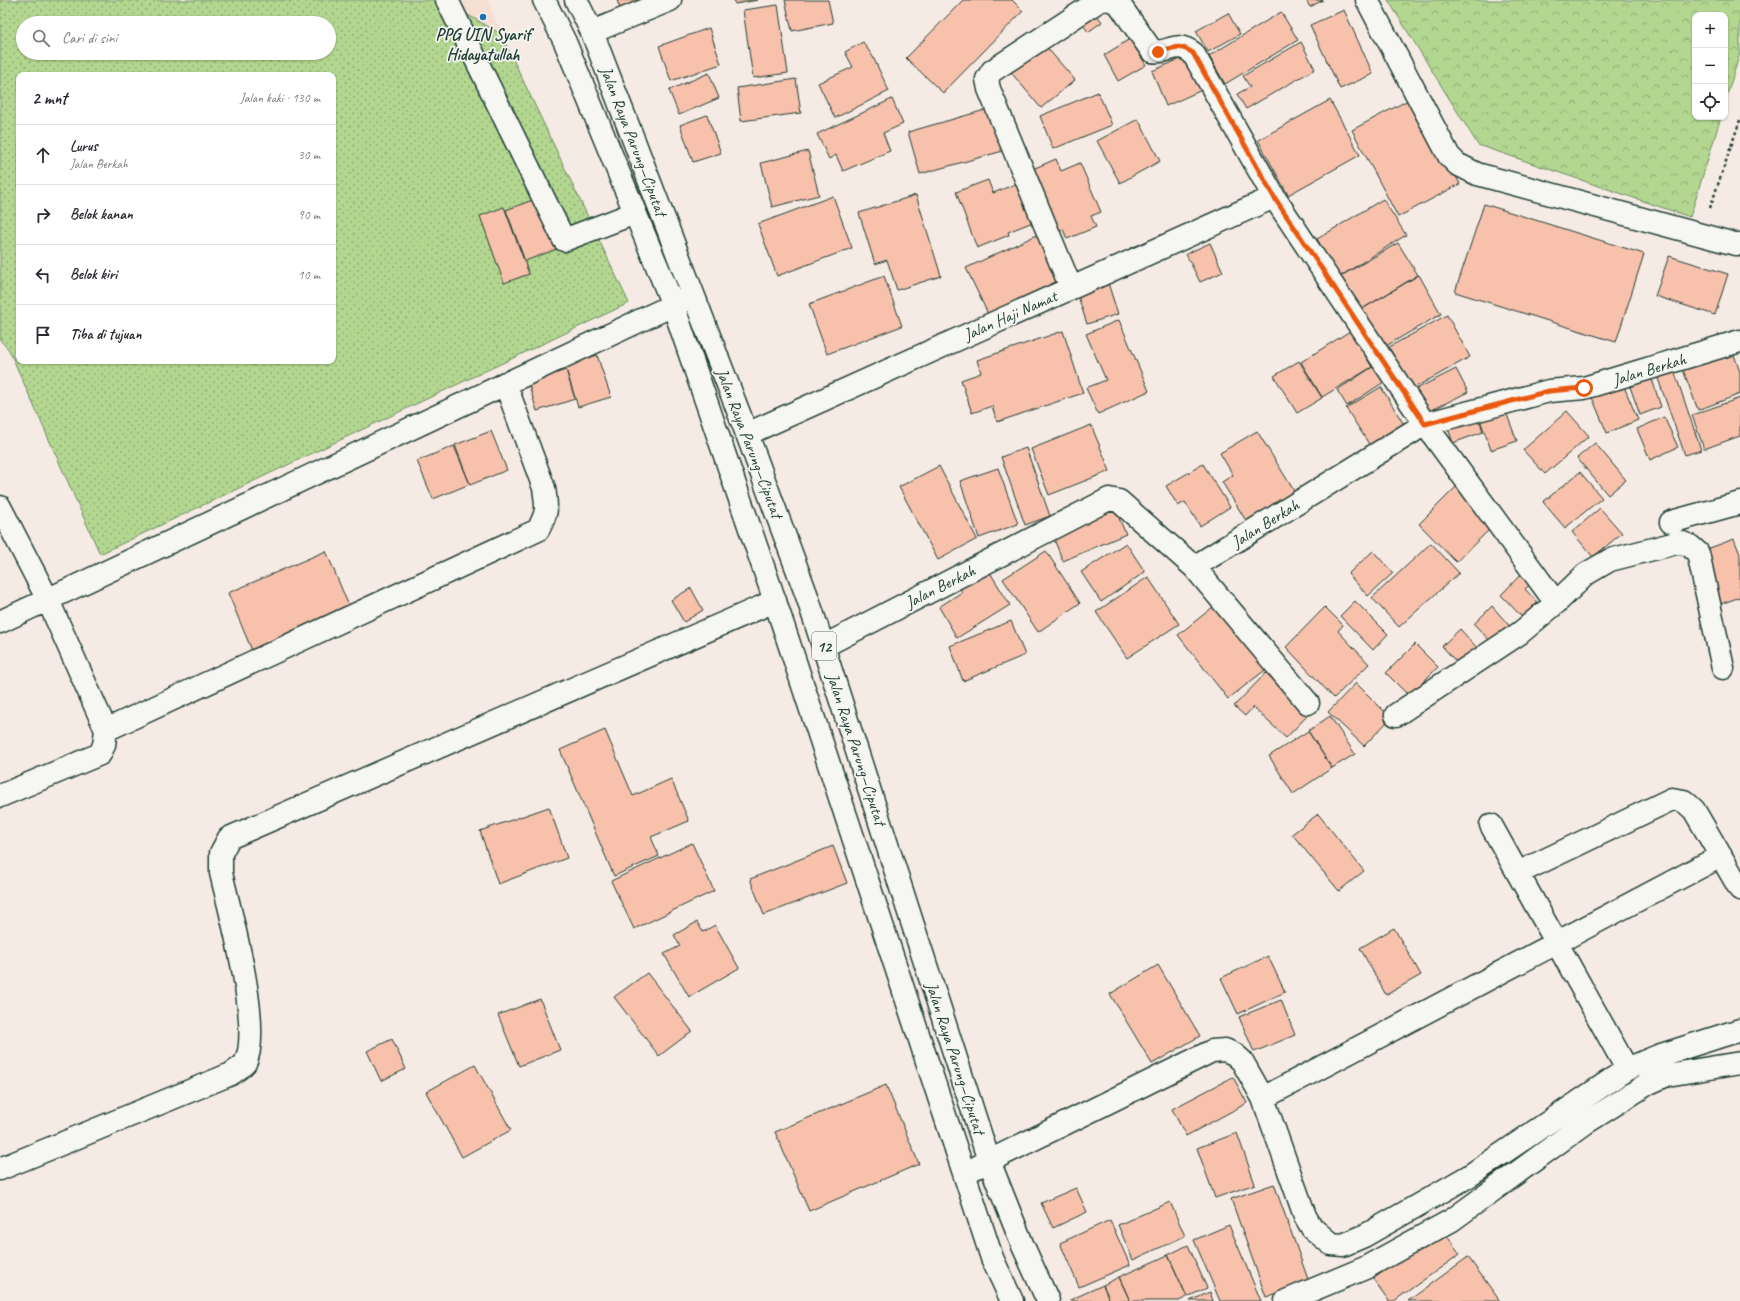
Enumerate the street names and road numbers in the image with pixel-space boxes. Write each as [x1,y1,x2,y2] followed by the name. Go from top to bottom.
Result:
[595,62,673,221] street label: Jalan Raya Parung—Ciputat
[959,285,1062,346] street label: Jalan Haji Namat
[1609,348,1690,391] street label: Jalan Berkah
[711,364,789,523] street label: Jalan Raya Parung—Ciputat
[1227,494,1304,553] street label: Jalan Berkah
[901,559,980,613] street label: Jalan Berkah
[812,632,836,660] road number: 12
[822,669,892,830] street label: Jalan Raya Parung—Ciputat
[921,978,991,1139] street label: Jalan Raya Parung—Ciputat

